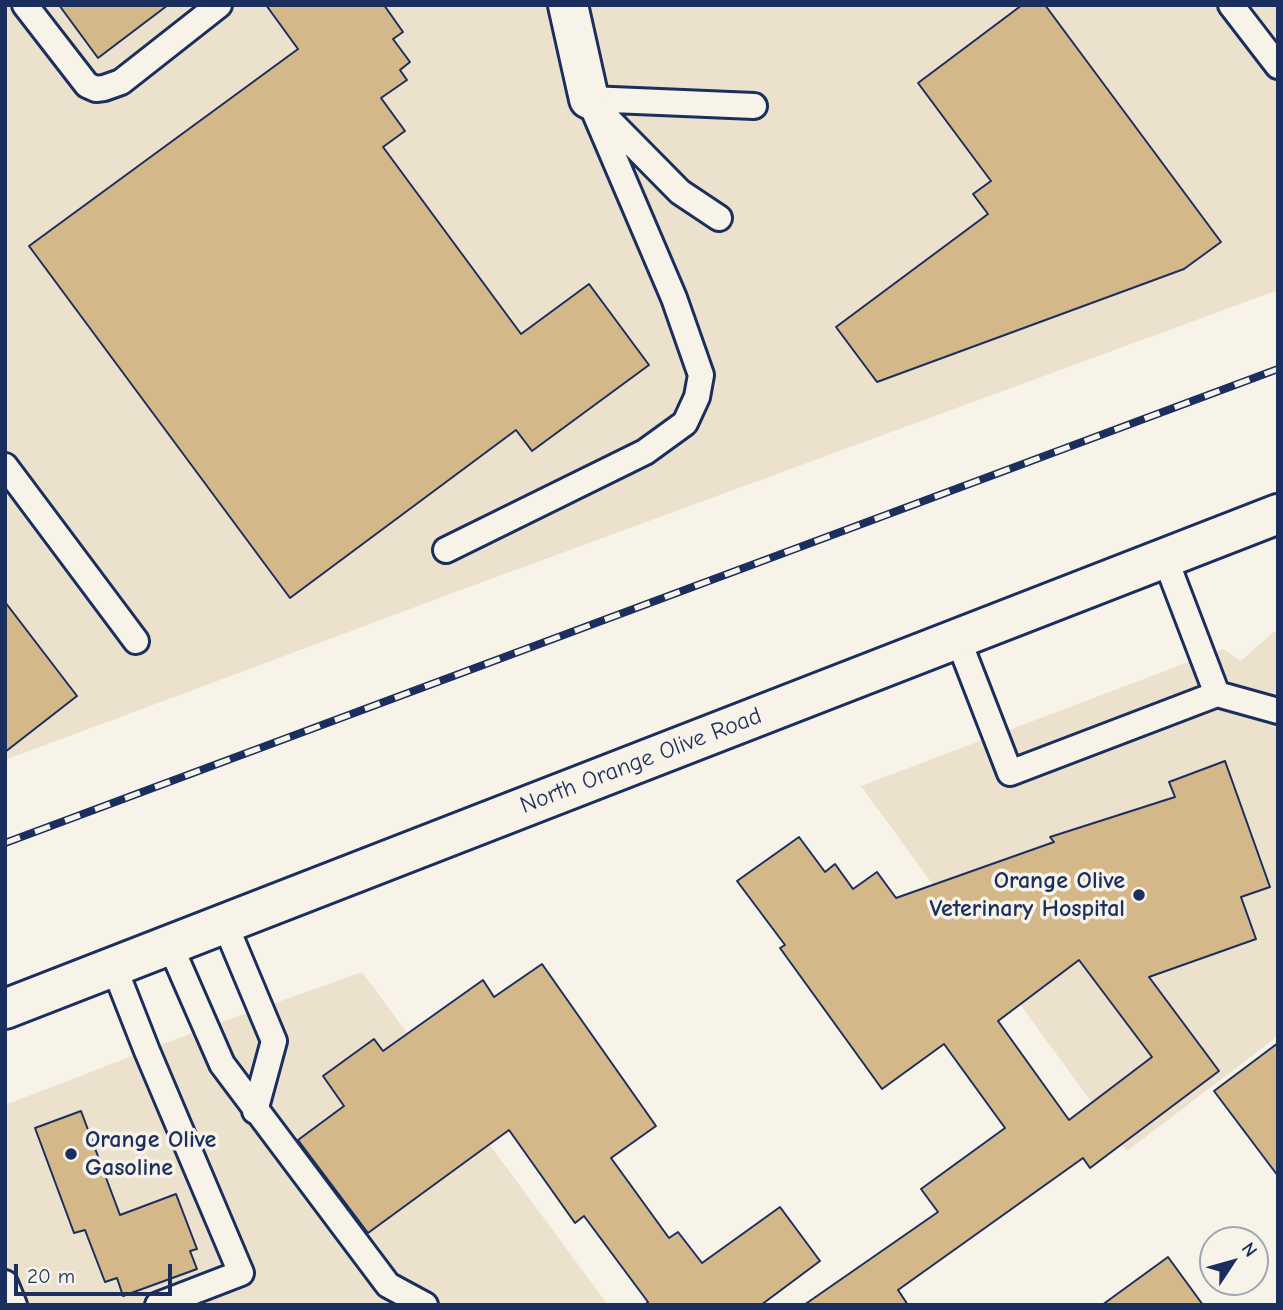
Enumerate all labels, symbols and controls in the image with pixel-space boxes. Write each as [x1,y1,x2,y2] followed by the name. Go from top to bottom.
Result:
[516,702,766,820] street label: North Orange Olive Road
[929,867,1125,923] place label: Orange Olive Veterinary Hospital
[1131,887,1147,903] marker: Orange Olive Veterinary Hospital
[85,1126,216,1182] place label: Orange Olive Gasoline
[63,1146,79,1162] marker: Orange Olive Gasoline
[1199,1226,1269,1296] north arrow
[1237,1238,1262,1261] text: N
[18,1250,175,1294] scale bar
[27,1264,75,1288] text: 20 m

